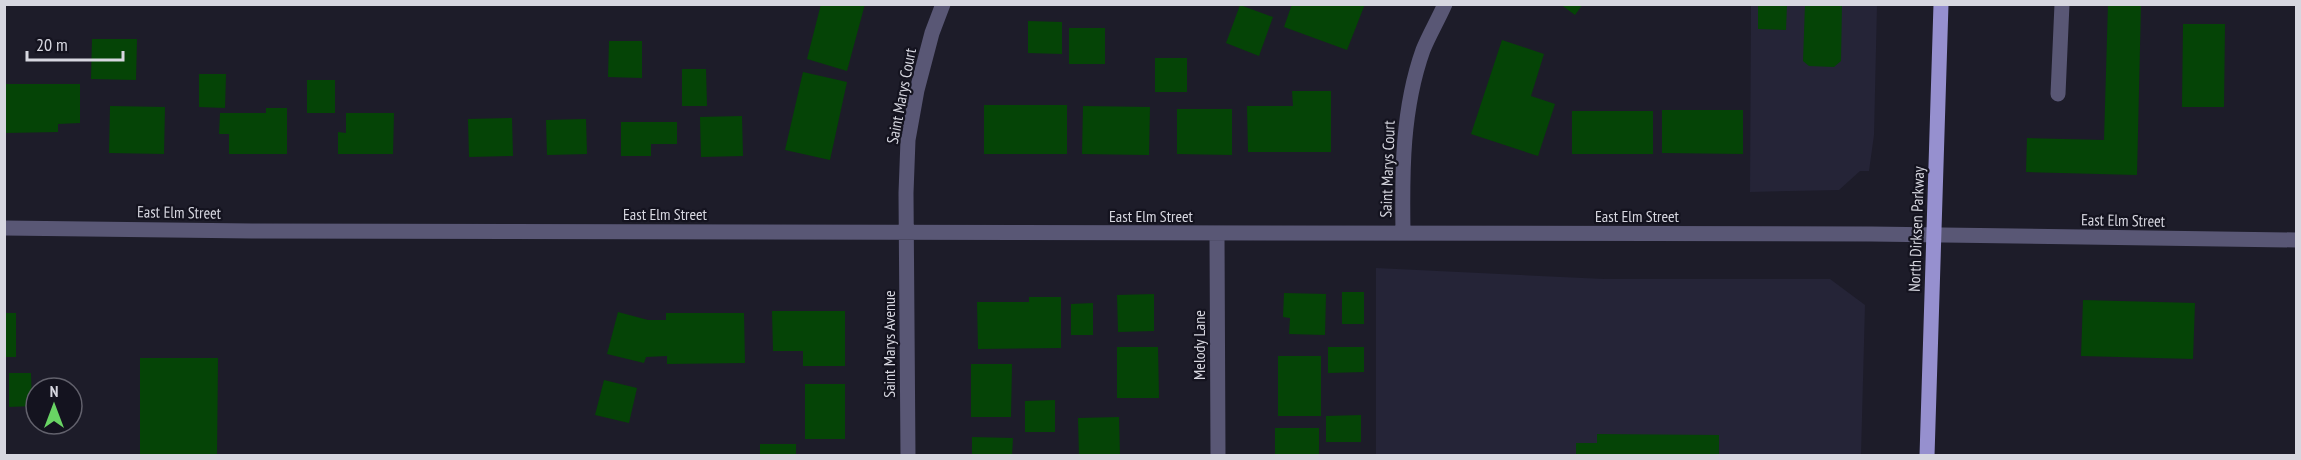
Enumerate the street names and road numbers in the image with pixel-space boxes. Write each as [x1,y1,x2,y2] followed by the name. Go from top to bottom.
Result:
[882,46,920,146] street label: Saint Marys Court
[1375,119,1399,218] street label: Saint Marys Court
[1904,166,1928,292] street label: North Dirksen Parkway
[137,201,222,223] street label: East Elm Street
[623,204,708,224] street label: East Elm Street
[1109,206,1194,226] street label: East Elm Street
[1595,206,1680,226] street label: East Elm Street
[2081,209,2166,231] street label: East Elm Street
[879,290,899,398] street label: Saint Marys Avenue
[1189,310,1209,380] street label: Melody Lane

